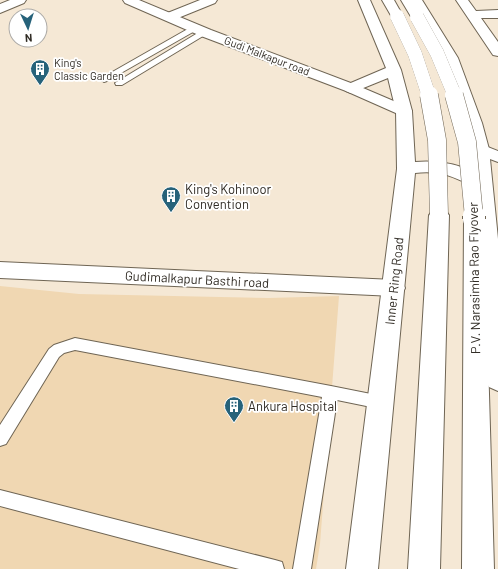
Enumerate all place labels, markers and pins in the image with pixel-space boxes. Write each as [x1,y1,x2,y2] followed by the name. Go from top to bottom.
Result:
[54,56,124,82] place label: King's Classic Garden
[29,58,51,86] building icon: King's Classic Garden
[185,181,271,212] place label: King's Kohinoor Convention
[160,185,182,213] building icon: King's Kohinoor Convention
[223,395,245,423] building icon: Ankura Hospital
[248,398,337,414] place label: Ankura Hospital

